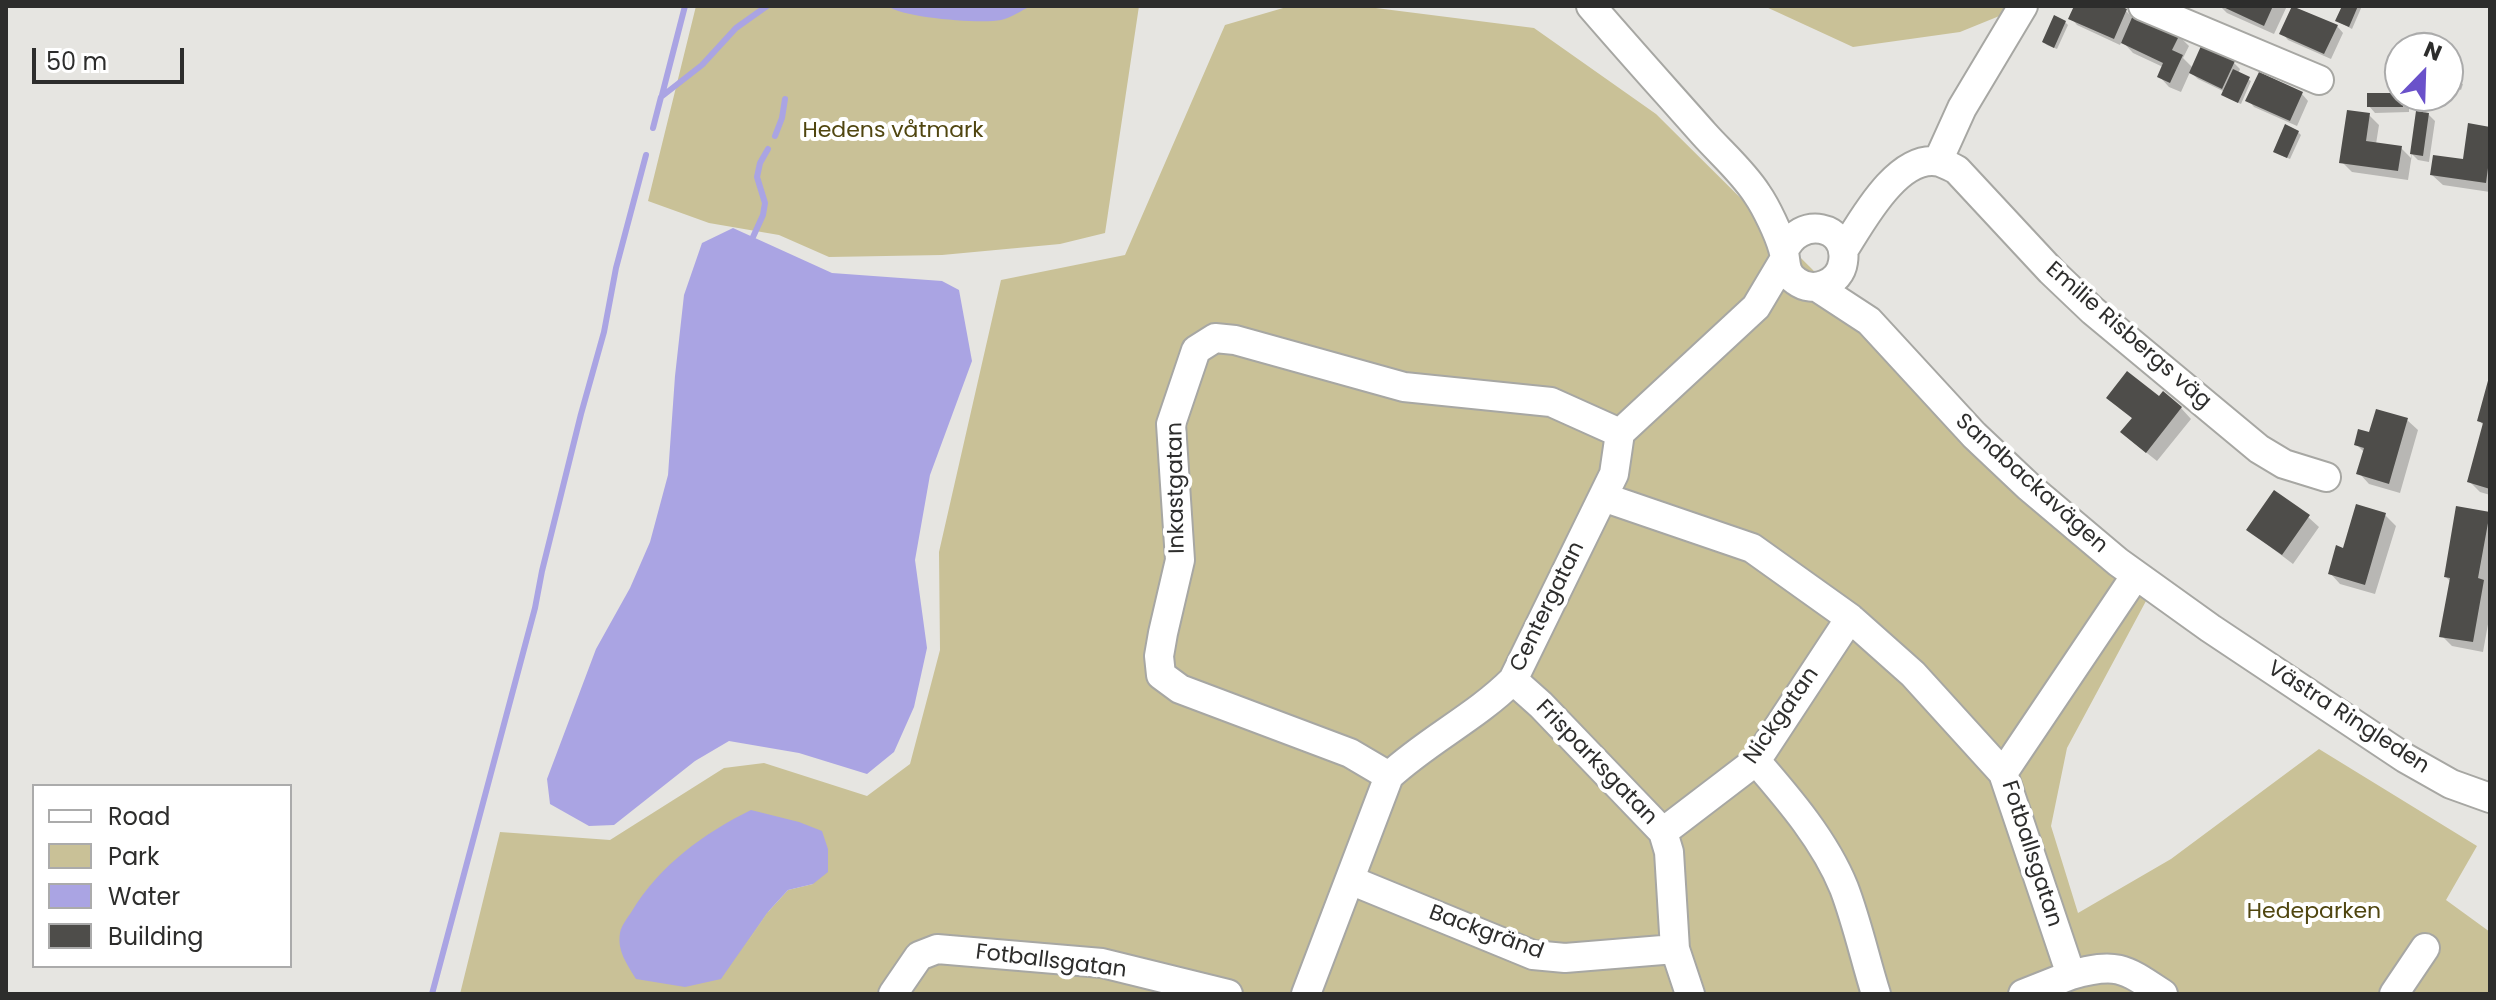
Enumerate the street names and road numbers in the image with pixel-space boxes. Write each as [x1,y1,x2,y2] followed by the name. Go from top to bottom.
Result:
[2040,257,2216,415] street label: Emilie Risbergs väg
[1949,409,2113,559] street label: Sandbackavägen
[1163,422,1191,554] street label: Inkastgatan
[1505,538,1591,676] street label: Centergatan
[2262,656,2434,780] street label: Västra Ringleden
[1739,662,1825,770] street label: Nickgatan
[1530,695,1662,831] street label: Frisparksgatan
[1995,778,2067,930] street label: Fotballsgatan
[1425,900,1547,966] street label: Backgränd
[974,940,1128,984] street label: Fotballsgatan

